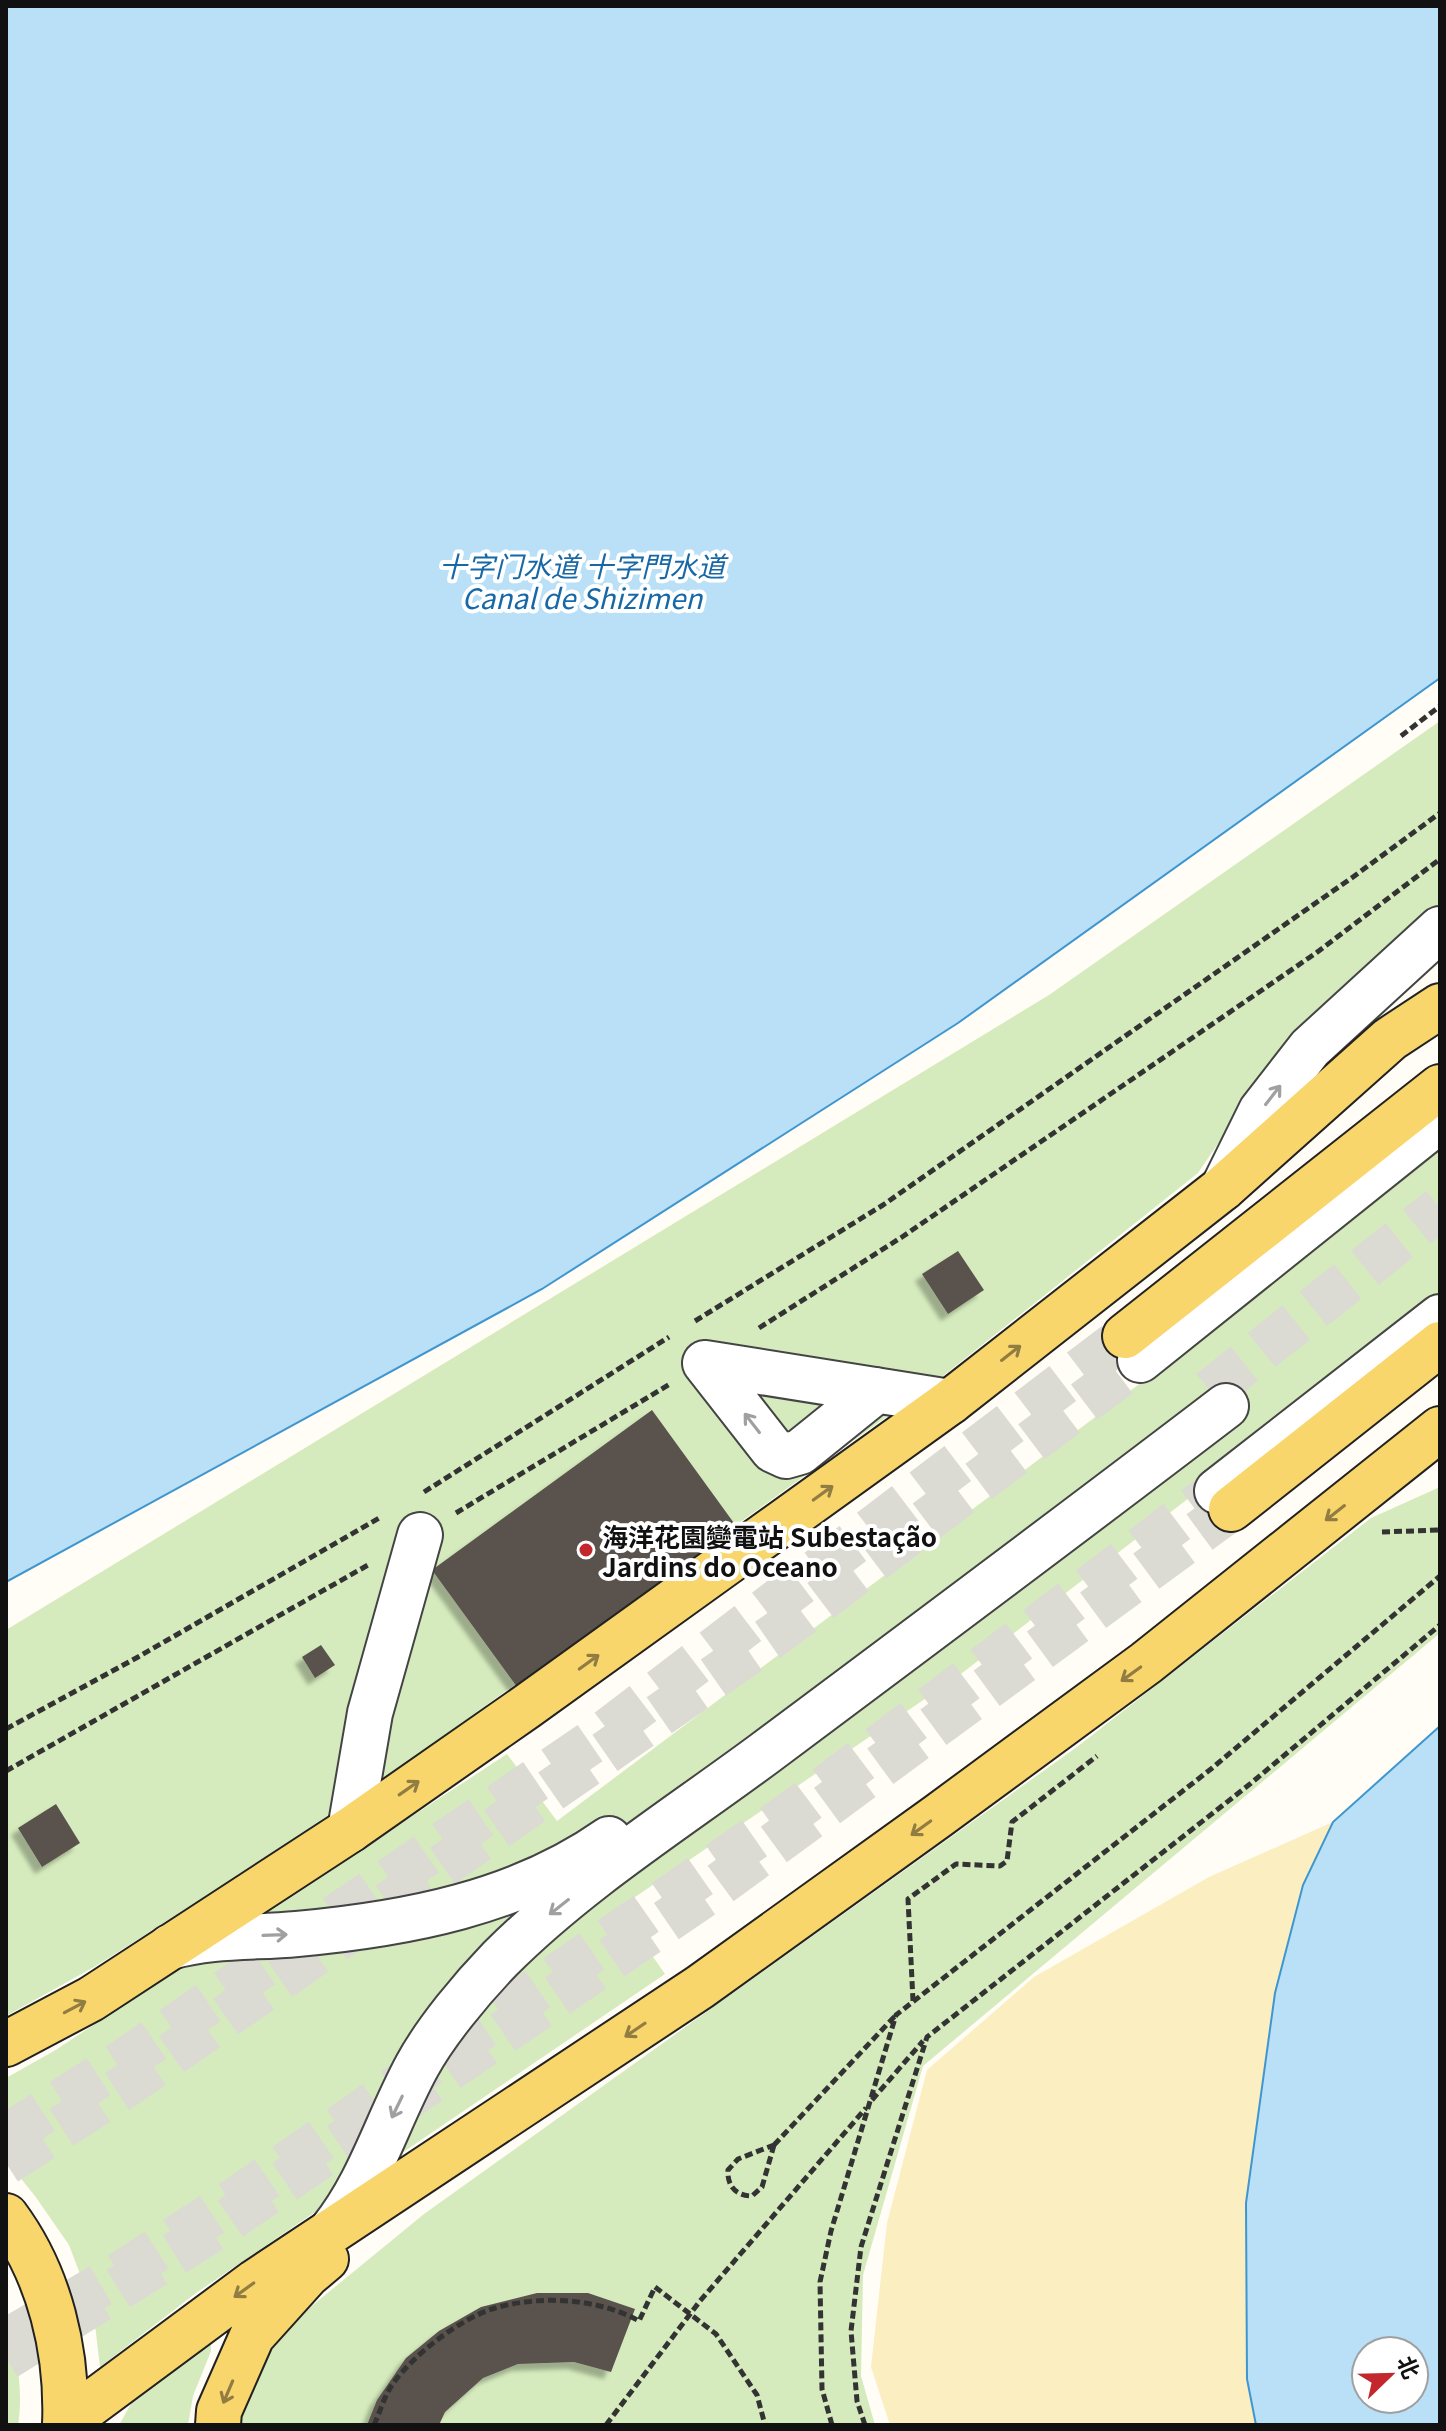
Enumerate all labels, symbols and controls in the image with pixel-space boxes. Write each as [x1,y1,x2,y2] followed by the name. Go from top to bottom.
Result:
[439,545,729,617] water label: 十字门水道 十字門水道 Canal de Shizimen
[1264,1085,1282,1106] one-way arrow
[1000,1345,1021,1362] one-way arrow
[743,1413,761,1434] one-way arrow
[812,1485,833,1502] one-way arrow
[1325,1504,1346,1522] one-way arrow
[602,1517,937,1584] place label: 海洋花園變電站 Subestação Jardins do Oceano
[577,1541,595,1559] marker: 海洋花園變電站 Subestação Jardins do Oceano
[578,1653,600,1670] one-way arrow
[1121,1665,1142,1682] one-way arrow
[398,1780,420,1796] one-way arrow
[911,1819,933,1836] one-way arrow
[549,1898,570,1915] one-way arrow
[261,1927,288,1942] one-way arrow
[62,1999,86,2015] one-way arrow
[625,2022,647,2039] one-way arrow
[389,2094,404,2118] one-way arrow
[234,2282,256,2298] one-way arrow
[1350,2335,1430,2415] north arrow
[1391,2350,1429,2383] text: 北
[219,2379,234,2404] one-way arrow

